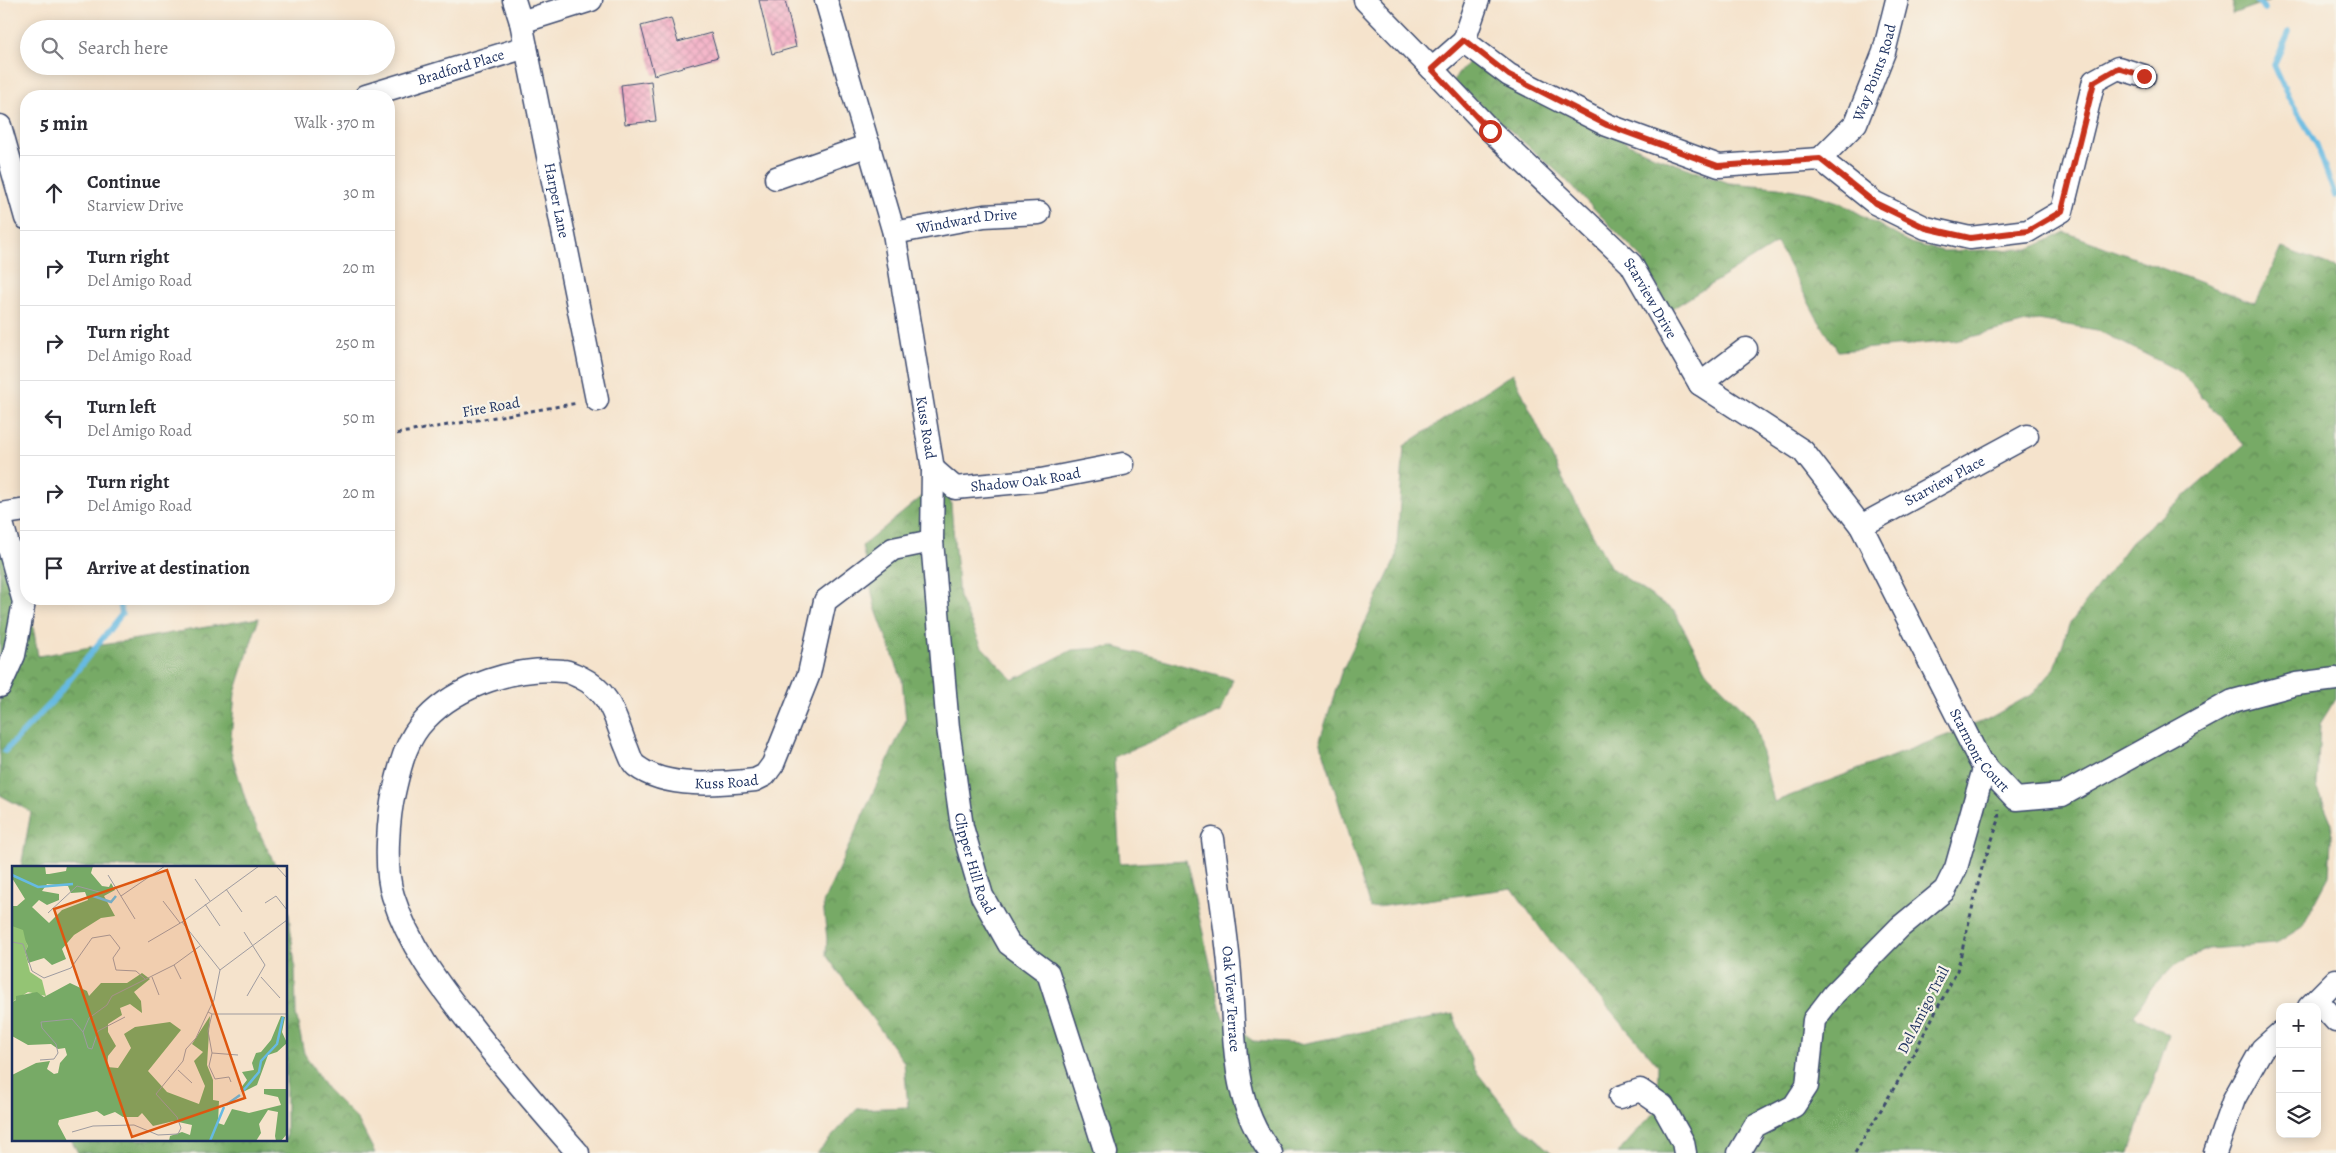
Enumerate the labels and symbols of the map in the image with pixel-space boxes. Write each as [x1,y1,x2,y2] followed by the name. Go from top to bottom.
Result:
[1847,21,1901,125] street label: Way Points Road
[415,44,507,90] street label: Bradford Place
[2133,65,2156,88] route end
[1479,120,1502,143] route start
[539,161,574,240] street label: Harper Lane
[914,204,1018,239] street label: Windward Drive
[1620,253,1682,343] street label: Starview Drive
[461,392,522,422] street label: Fire Road
[911,395,941,462] street label: Kuss Road
[1901,451,1989,511] street label: Starview Place
[970,462,1083,497] street label: Shadow Oak Road
[1945,705,2014,797] street label: Starmont Court
[694,770,760,793] street label: Kuss Road
[950,811,1001,919] street label: Clipper Hill Road
[12,866,288,1140] inset map
[1217,945,1245,1053] street label: Oak View Terrace
[1892,963,1954,1057] street label: Del Amigo Trail

